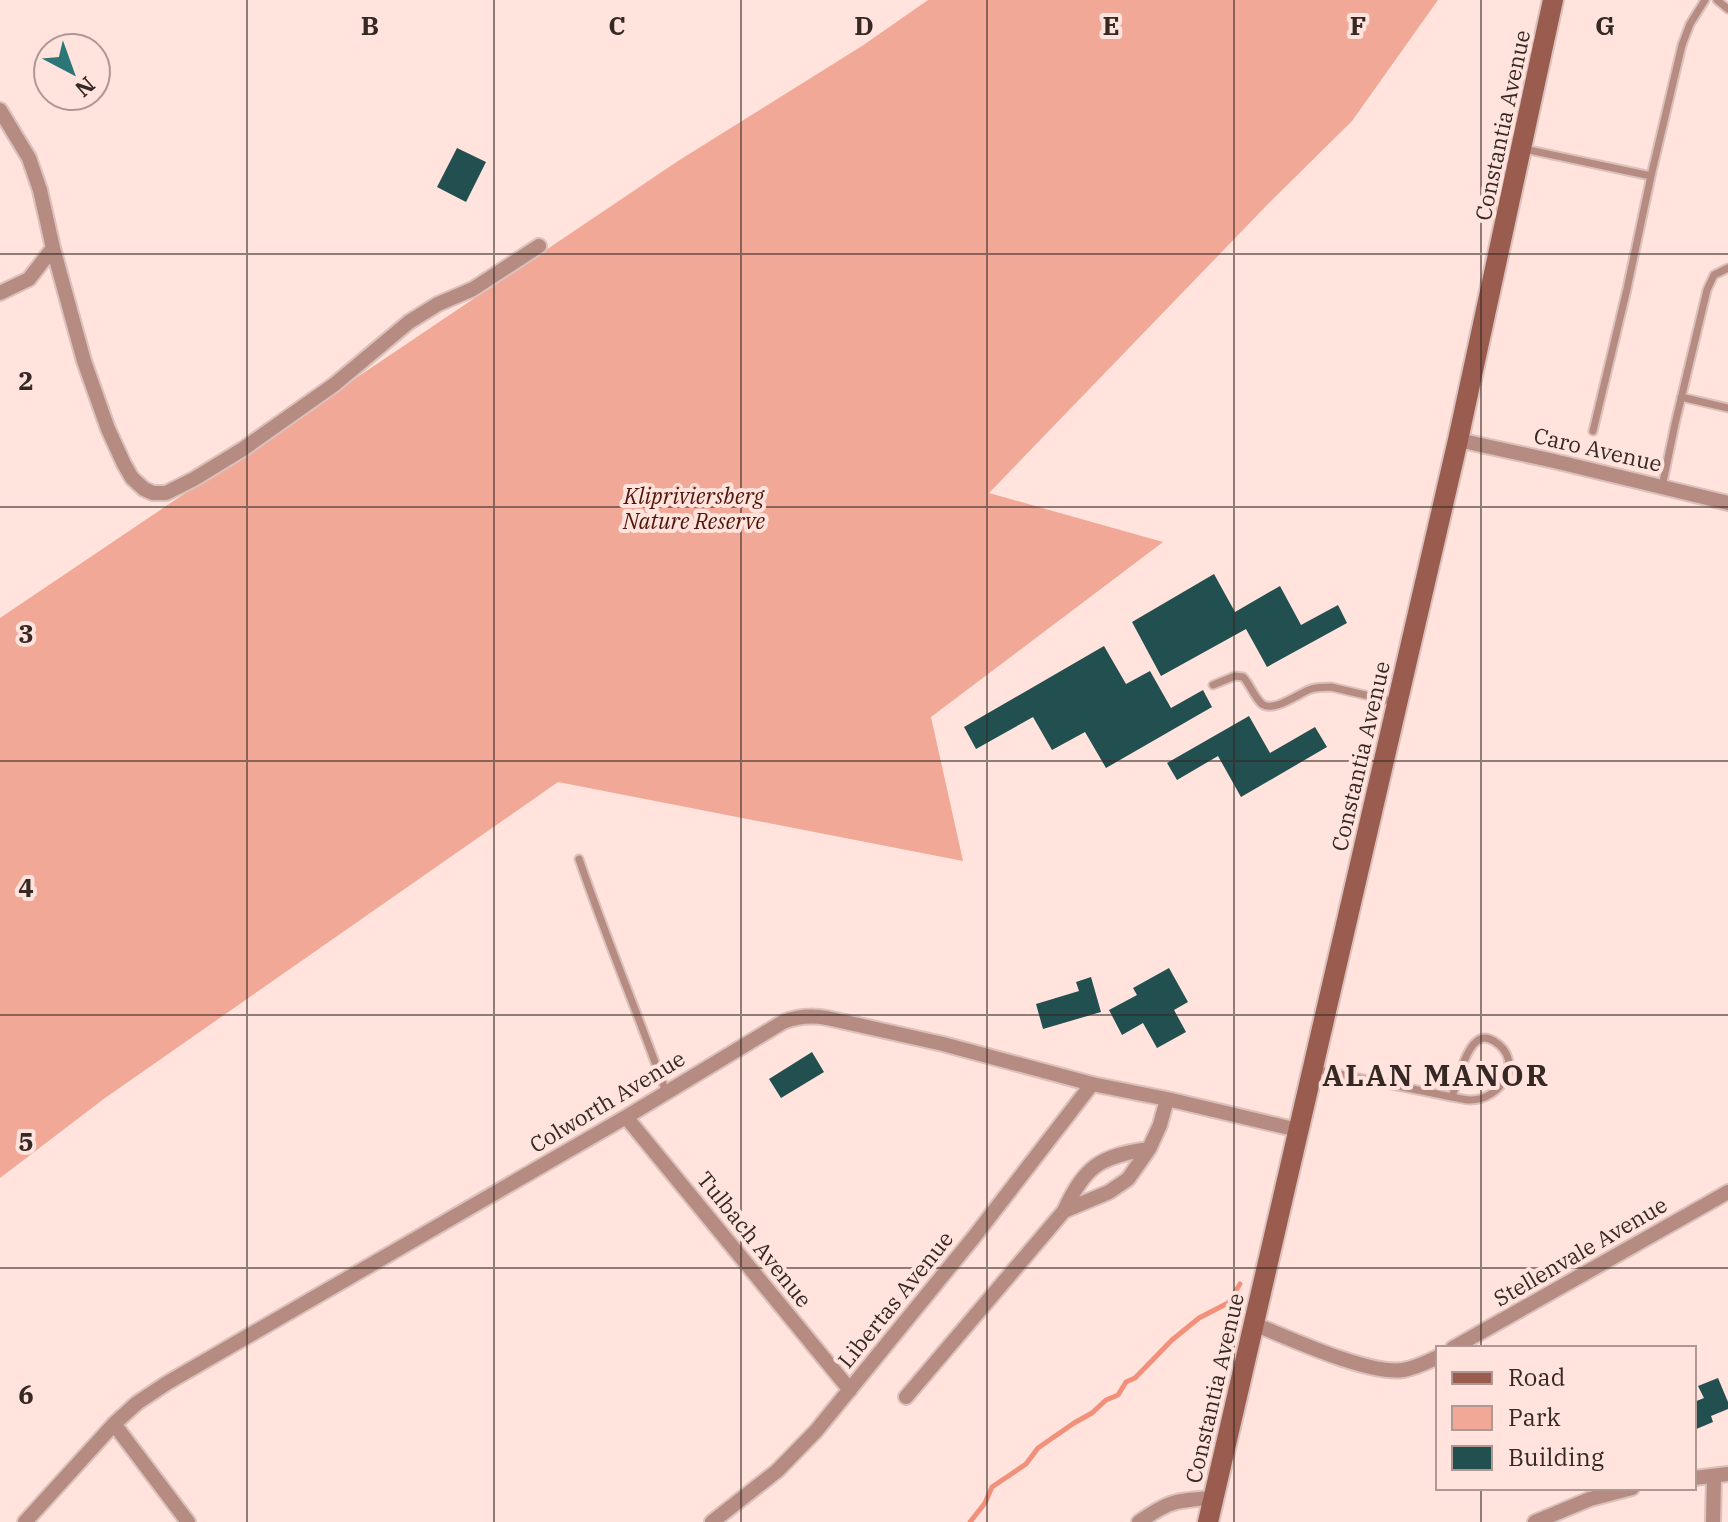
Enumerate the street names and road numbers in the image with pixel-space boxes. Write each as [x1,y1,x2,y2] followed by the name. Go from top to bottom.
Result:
[1468,27,1536,223] street label: Constantia Avenue
[1531,420,1665,478] street label: Caro Avenue
[1324,658,1396,854] street label: Constantia Avenue
[524,1043,690,1159] street label: Colworth Avenue
[691,1165,819,1313] street label: Tulbach Avenue
[1488,1190,1672,1312] street label: Stellenvale Avenue
[831,1225,959,1373] street label: Libertas Avenue
[1178,1290,1250,1486] street label: Constantia Avenue

